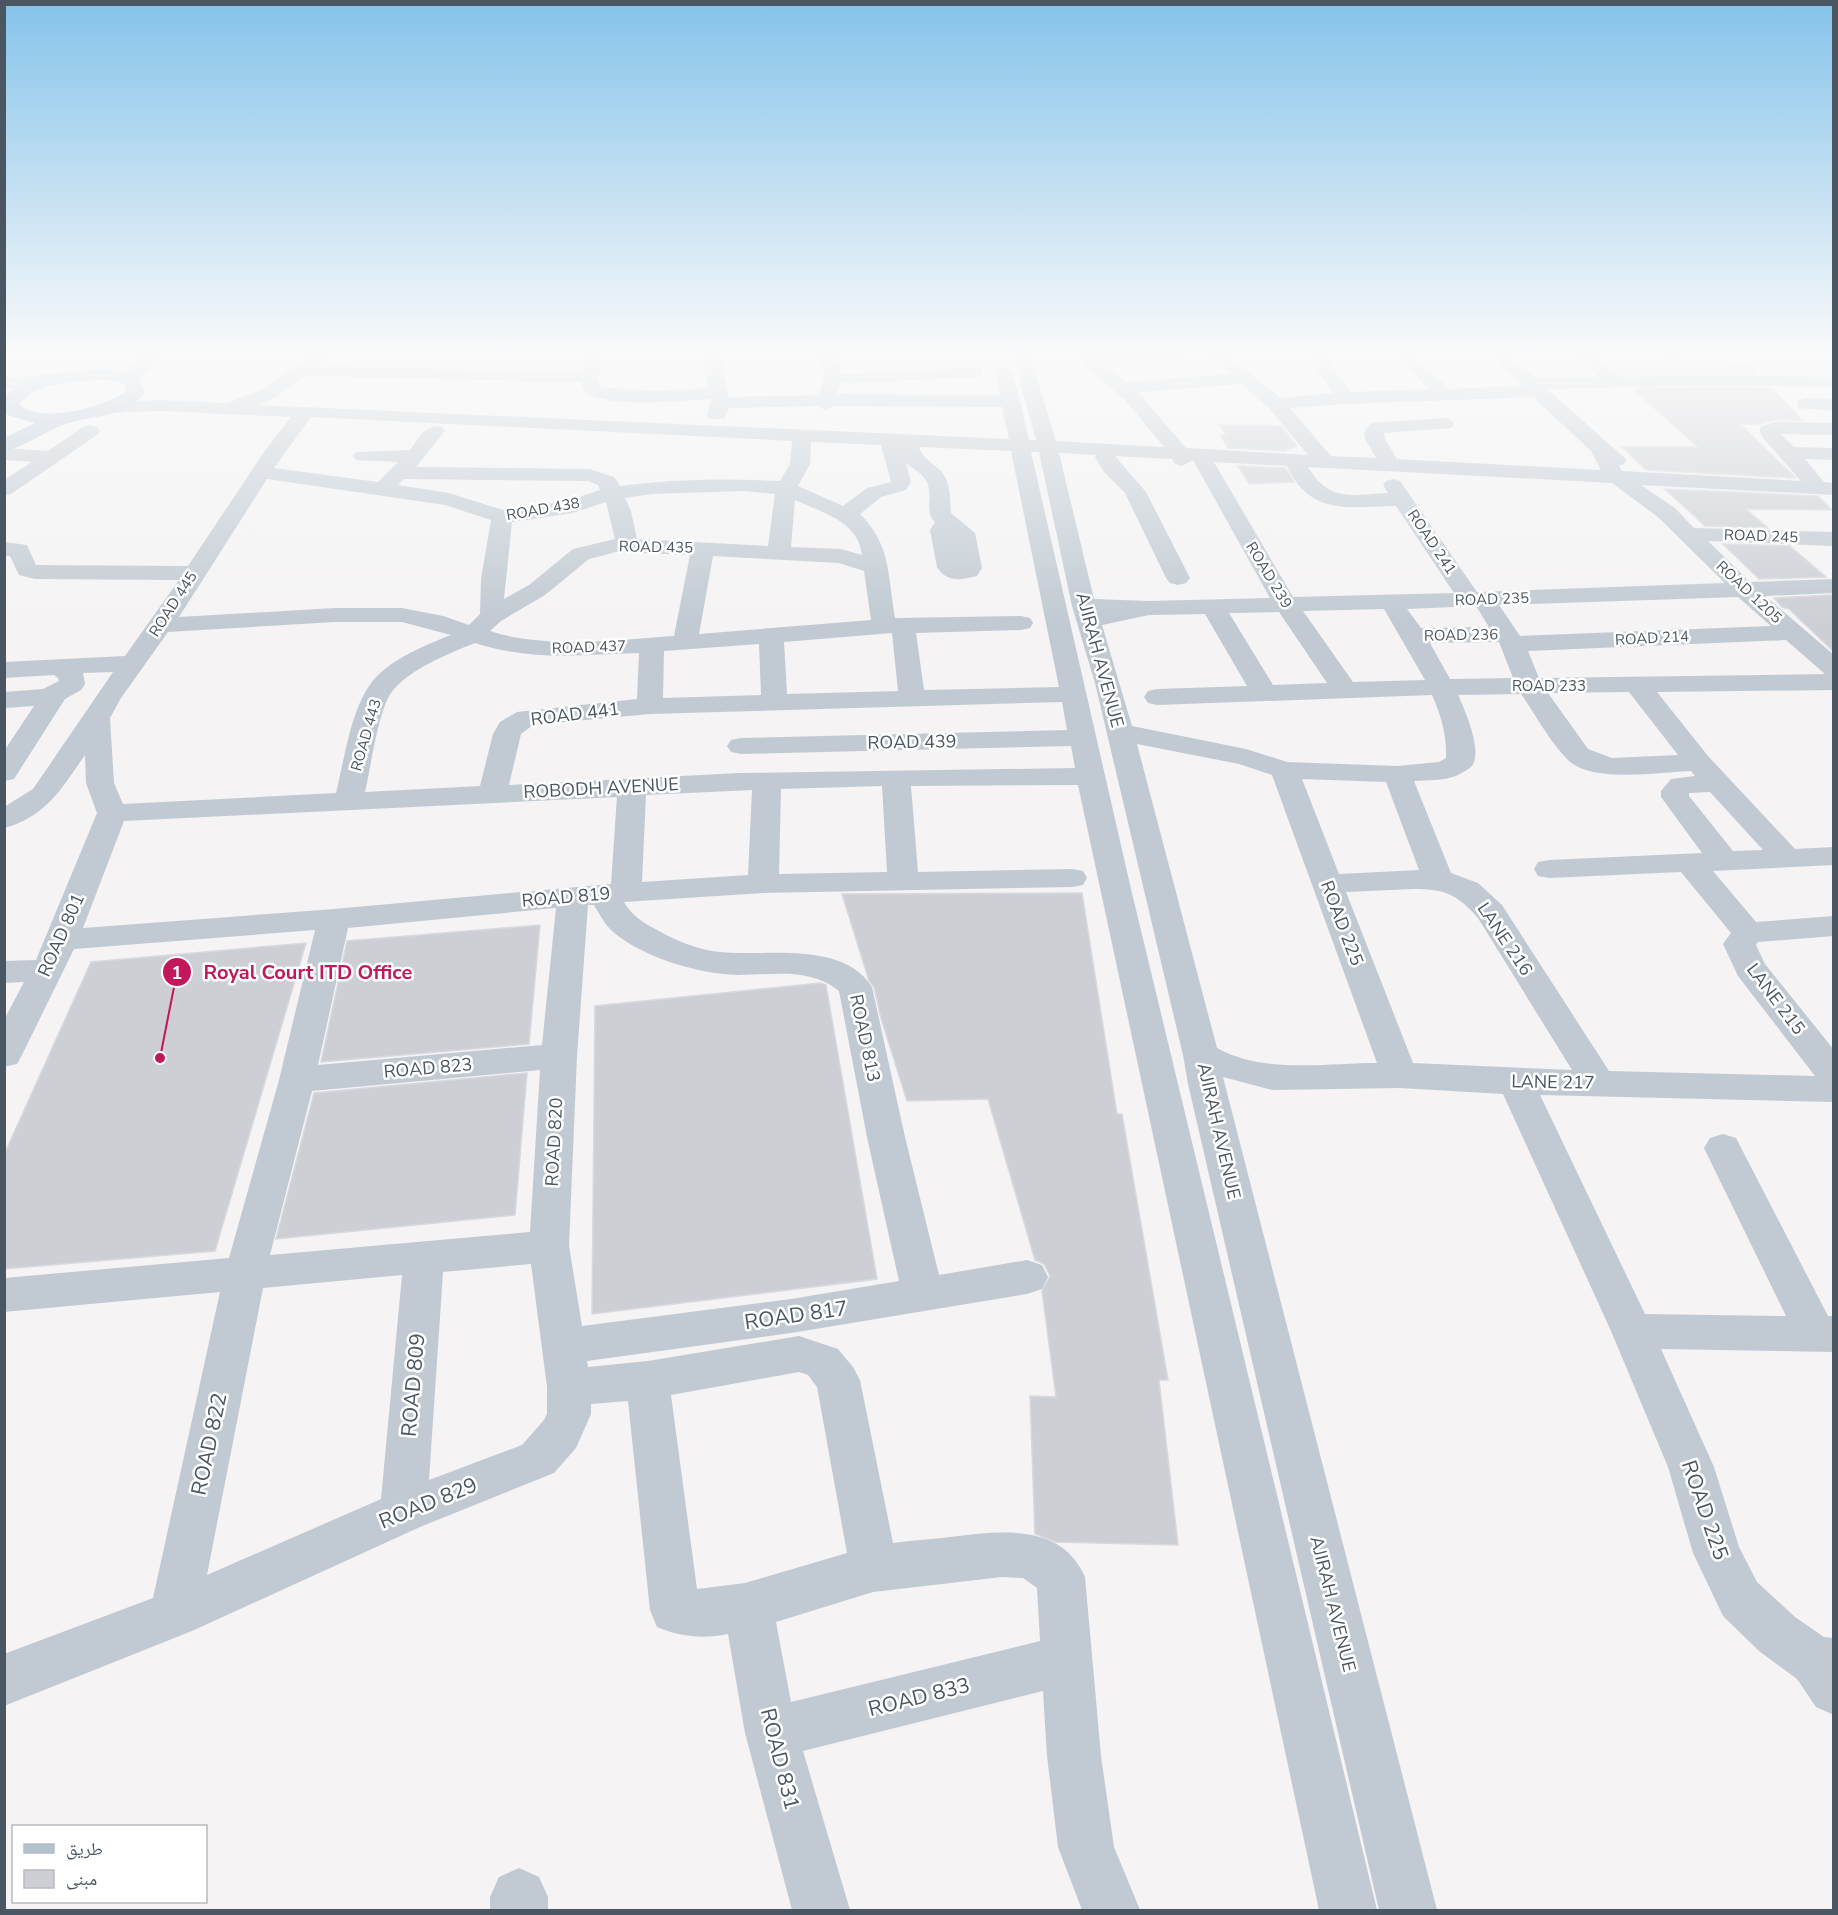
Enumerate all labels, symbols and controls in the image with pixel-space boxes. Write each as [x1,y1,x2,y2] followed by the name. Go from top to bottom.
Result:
[505,493,581,525] street label: ROAD 438
[1403,506,1461,578] street label: ROAD 241
[1724,525,1798,547] street label: ROAD 245
[619,536,693,558] street label: ROAD 435
[1241,538,1297,612] street label: ROAD 239
[1712,556,1786,628] street label: ROAD 1205
[144,567,202,641] street label: ROAD 445
[1455,588,1529,610] street label: ROAD 235
[1070,590,1130,730] street label: AJIRAH AVENUE
[1424,624,1498,646] street label: ROAD 236
[1614,626,1690,650] street label: ROAD 214
[552,636,626,658] street label: ROAD 437
[1512,676,1586,696] street label: ROAD 233
[346,697,386,773] street label: ROAD 443
[529,697,621,731] street label: ROAD 441
[867,729,957,755] street label: ROAD 439
[523,772,679,804] street label: ROBODH AVENUE
[1315,877,1369,969] street label: ROAD 225
[521,881,611,913] street label: ROAD 819
[32,889,90,981] street label: ROAD 801
[1472,898,1538,980] street label: LANE 216
[162,953,425,991] callout: Royal Court ITD Office
[1741,958,1811,1040] street label: LANE 215
[204,959,413,986] text: Royal Court ITD Office
[172,961,182,985] text: 1
[844,992,886,1084] street label: ROAD 813
[383,1052,473,1084] street label: ROAD 823
[1192,1061,1246,1201] street label: AJIRAH AVENUE
[1511,1069,1595,1095] street label: LANE 217
[540,1097,568,1187] street label: ROAD 820
[743,1294,849,1336] street label: ROAD 817
[395,1332,431,1438] street label: ROAD 809
[185,1390,233,1498] street label: ROAD 822
[1675,1456,1735,1564] street label: ROAD 225
[375,1471,481,1535] street label: ROAD 829
[1305,1534,1361,1674] street label: AJIRAH AVENUE
[865,1671,973,1723] street label: ROAD 833
[754,1705,806,1813] street label: ROAD 831
[12,1825,207,1903] legend
[66,1837,103,1861] text: طريق
[66,1867,97,1891] text: مبنى

